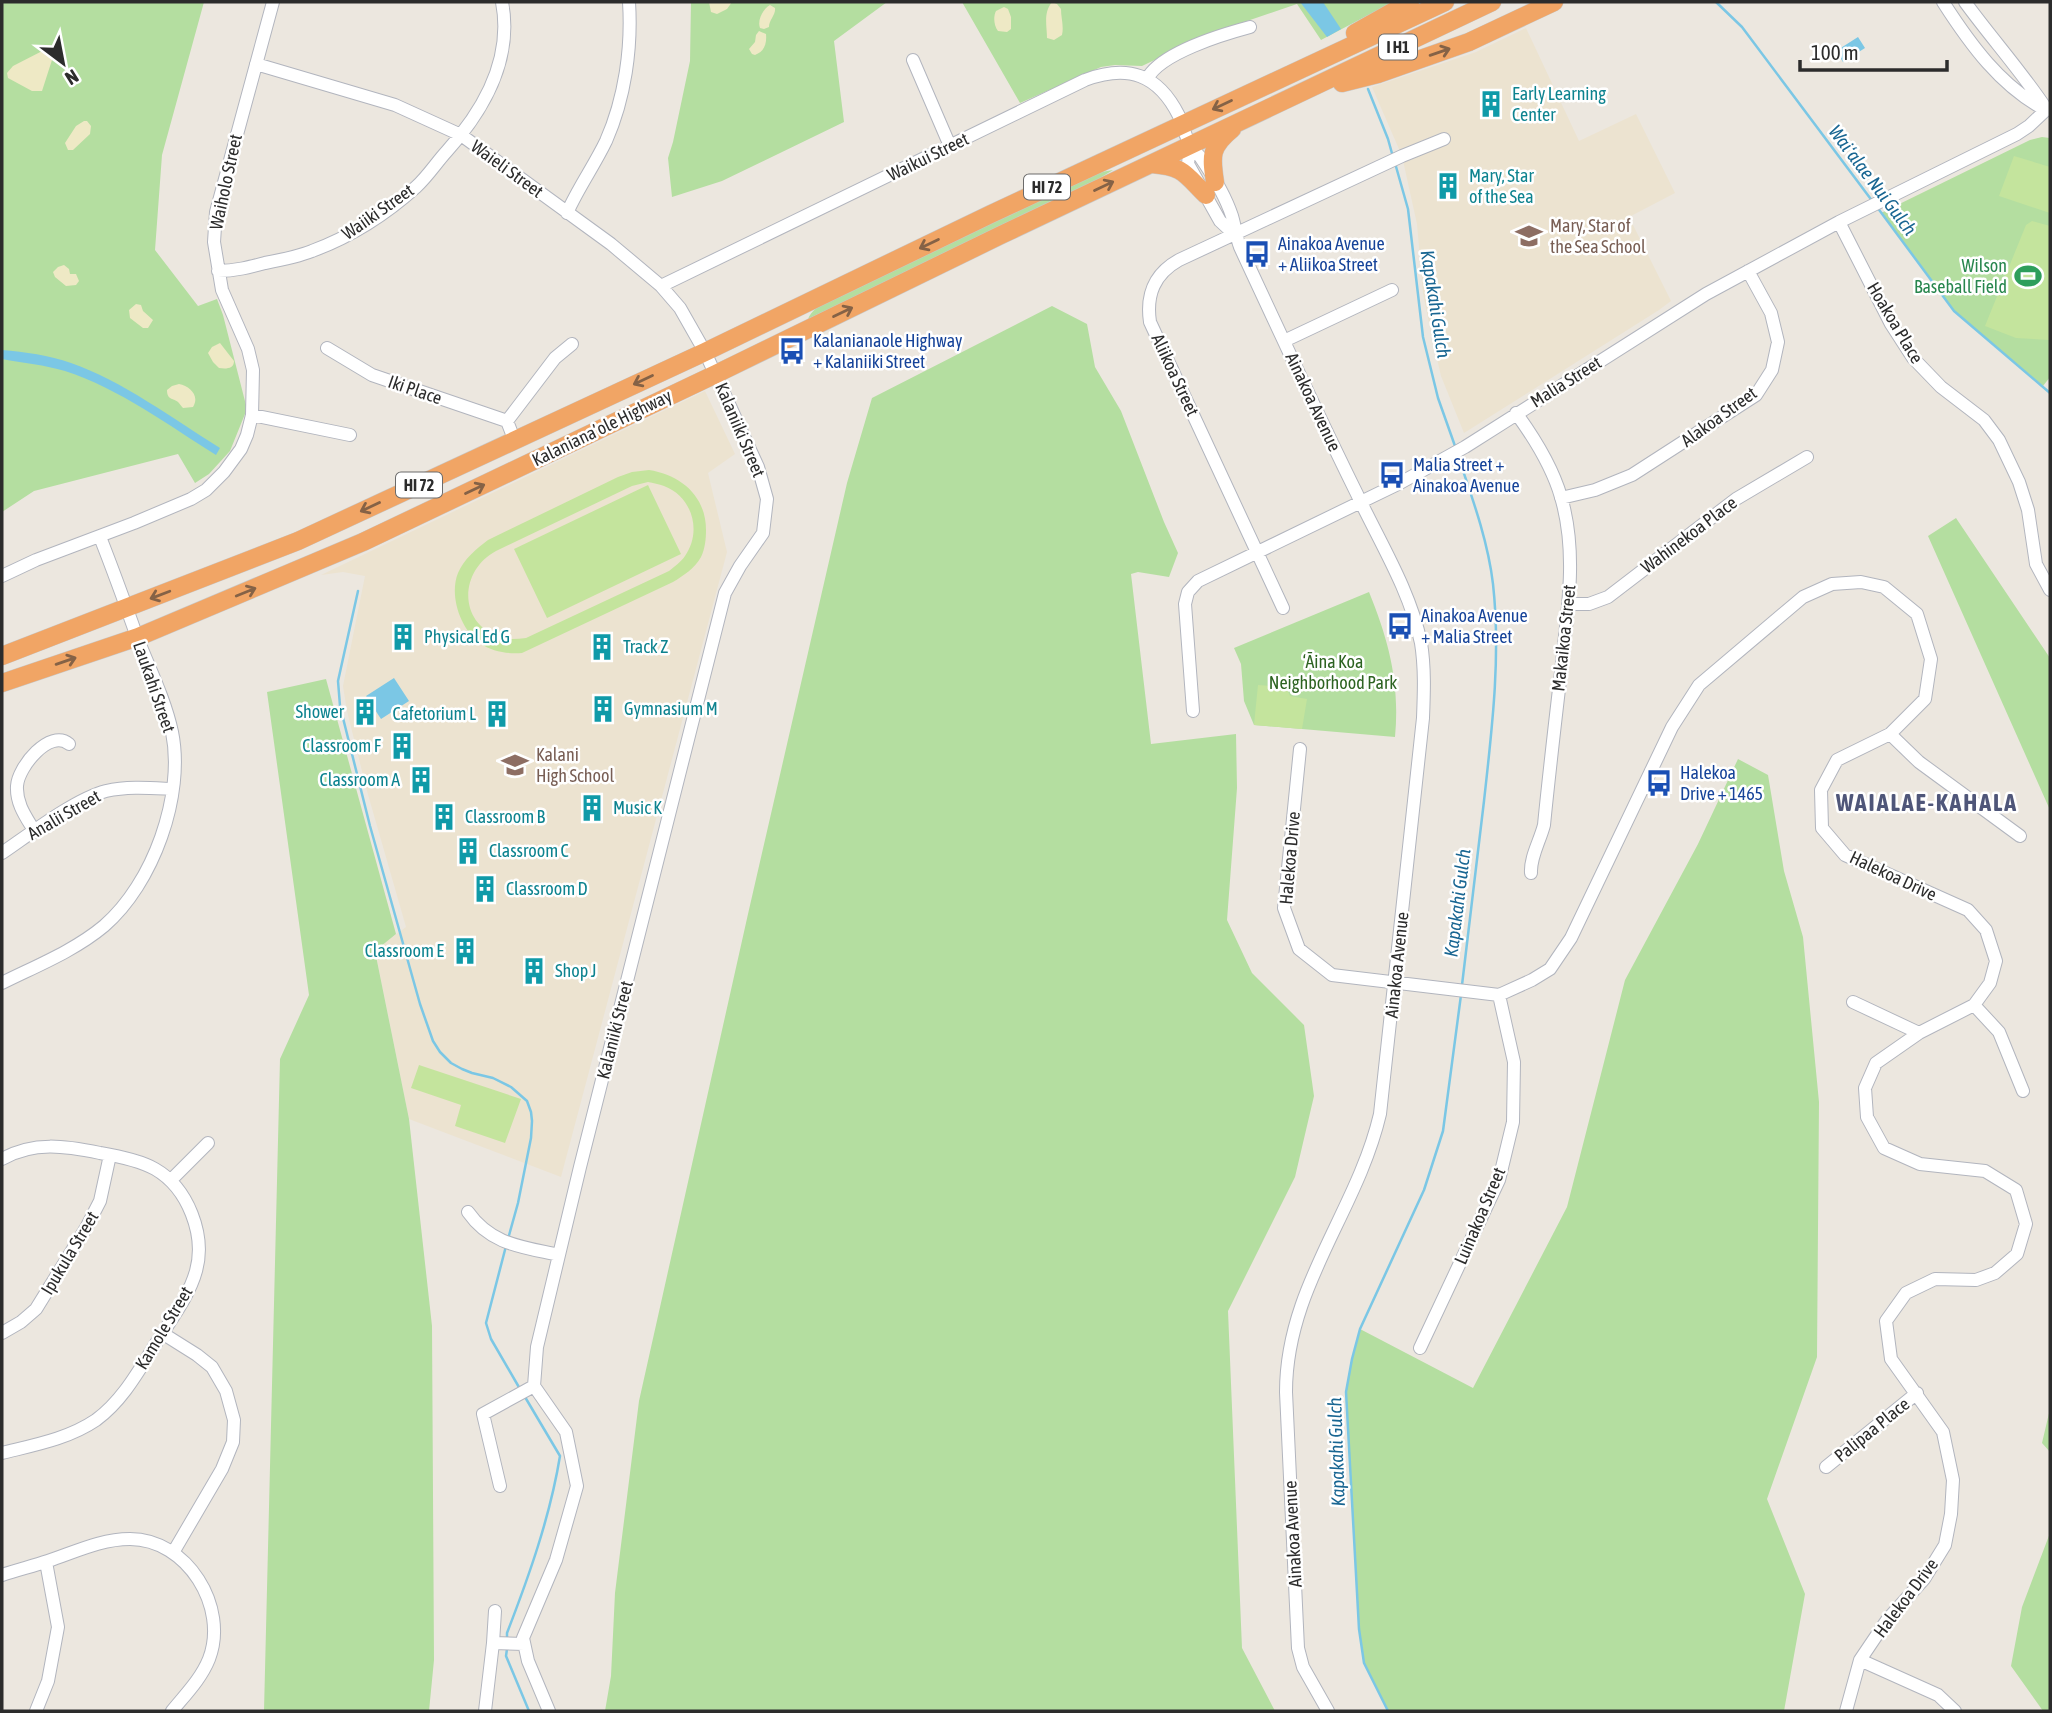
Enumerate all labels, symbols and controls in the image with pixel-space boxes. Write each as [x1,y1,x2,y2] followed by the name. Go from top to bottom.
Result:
[28,28,98,98] north arrow
[1800,28,1947,72] scale bar
[1379,34,1417,60] road number: I H1
[1811,40,1859,64] text: 100 m
[1429,45,1451,57] one-way arrow
[61,65,83,90] text: N
[1512,83,1606,125] place label: Early Learning Center
[1476,89,1506,119] building icon: Early Learning Center
[1212,99,1233,113] one-way arrow
[1825,121,1921,239] water label: Waiʻalae Nui Gulch
[884,128,972,185] street label: Waikui Street
[205,132,246,232] street label: Waiholo Street
[467,135,547,202] street label: Waieli Street
[1469,165,1534,207] place label: Mary, Star of the Sea
[1433,171,1463,201] building icon: Mary, Star of the Sea
[1024,174,1070,200] road number: HI 72
[338,179,418,244] street label: Waiiki Street
[1093,179,1114,193] one-way arrow
[1550,215,1646,257] place label: Mary, Star of the Sea School
[1514,221,1544,251] school or university icon: Mary, Star of the Sea School
[1278,233,1385,275] place label: Ainakoa Avenue + Aliikoa Street
[919,237,940,251] one-way arrow
[1242,239,1272,269] bus stop icon: Ainakoa Avenue + Aliikoa Street
[1417,249,1455,359] water label: Kapakahi Gulch
[1914,255,2007,297] place label: Wilson Baseball Field
[2013,261,2043,291] sports icon: Wilson Baseball Field
[1863,278,1928,367] street label: Hoakoa Place
[832,305,853,318] one-way arrow
[813,330,962,372] place label: Kalanianaole Highway + Kalaniiki Street
[1147,330,1204,419] street label: Aliikoa Street
[777,336,807,366] bus stop icon: Kalanianaole Highway + Kalaniiki Street
[1281,349,1346,455] street label: Ainakoa Avenue
[1526,352,1605,412] street label: Malia Street
[386,371,445,408] street label: Iki Place
[633,374,654,387] one-way arrow
[711,379,770,480] street label: Kalaniiki Street
[1677,382,1761,451] street label: Alakoa Street
[529,385,675,470] street label: Kalaniana’ole Highway
[1413,454,1520,496] place label: Malia Street + Ainakoa Avenue
[1377,460,1407,490] bus stop icon: Malia Street + Ainakoa Avenue
[396,472,442,498] road number: HI 72
[465,481,486,494] one-way arrow
[1637,492,1741,577] street label: Wahinekoa Place
[360,501,381,514] one-way arrow
[1547,584,1580,692] street label: Makaikoa Street
[235,585,256,598] one-way arrow
[150,589,172,602] one-way arrow
[1421,605,1528,647] place label: Ainakoa Avenue + Malia Street
[1385,611,1415,641] bus stop icon: Ainakoa Avenue + Malia Street
[388,622,418,652] building icon: Physical Ed G
[424,626,510,647] place label: Physical Ed G
[587,632,617,662] building icon: Track Z
[623,636,668,657] place label: Track Z
[129,638,180,735] street label: Laukahi Street
[1269,651,1397,693] park label: ‘Āina Koa Neighborhood Park
[55,654,77,667] one-way arrow
[588,694,618,724] building icon: Gymnasium M
[350,697,380,727] building icon: Shower
[624,698,718,719] place label: Gymnasium M
[482,699,512,729] building icon: Cafetorium L
[295,701,345,722] place label: Shower
[392,703,476,724] place label: Cafetorium L
[387,731,417,761] building icon: Classroom F
[302,735,382,756] place label: Classroom F
[536,744,614,786] place label: Kalani High School
[500,750,530,780] school or university icon: Kalani High School
[1680,762,1763,804] place label: Halekoa Drive + 1465
[406,765,436,795] building icon: Classroom A
[1644,768,1674,798] bus stop icon: Halekoa Drive + 1465
[320,769,400,790] place label: Classroom A
[23,785,104,844] street label: Analii Street
[1835,789,2018,816] district label: WAIALAE-KAHALA
[577,793,607,823] building icon: Music K
[613,797,662,818] place label: Music K
[429,802,459,832] building icon: Classroom B
[465,806,546,827] place label: Classroom B
[1275,811,1304,905] street label: Halekoa Drive
[453,836,483,866] building icon: Classroom C
[489,840,569,861] place label: Classroom C
[1846,846,1940,905] street label: Halekoa Drive
[1439,848,1475,958] water label: Kapakahi Gulch
[470,874,500,904] building icon: Classroom D
[506,878,588,899] place label: Classroom D
[1380,911,1413,1019] street label: Ainakoa Avenue
[450,936,480,966] building icon: Classroom E
[365,940,444,961] place label: Classroom E
[519,956,549,986] building icon: Shop J
[555,960,597,981] place label: Shop J
[592,979,637,1081] street label: Kalaniiki Street
[1450,1164,1509,1267] street label: Luinakoa Street
[36,1207,103,1298] street label: Ipukula Street
[131,1282,197,1373] street label: Kamole Street
[1830,1393,1913,1466] street label: Palipaa Place
[1323,1397,1349,1507] water label: Kapakahi Gulch
[1279,1480,1306,1588] street label: Ainakoa Avenue
[1869,1554,1942,1641] street label: Halekoa Drive

